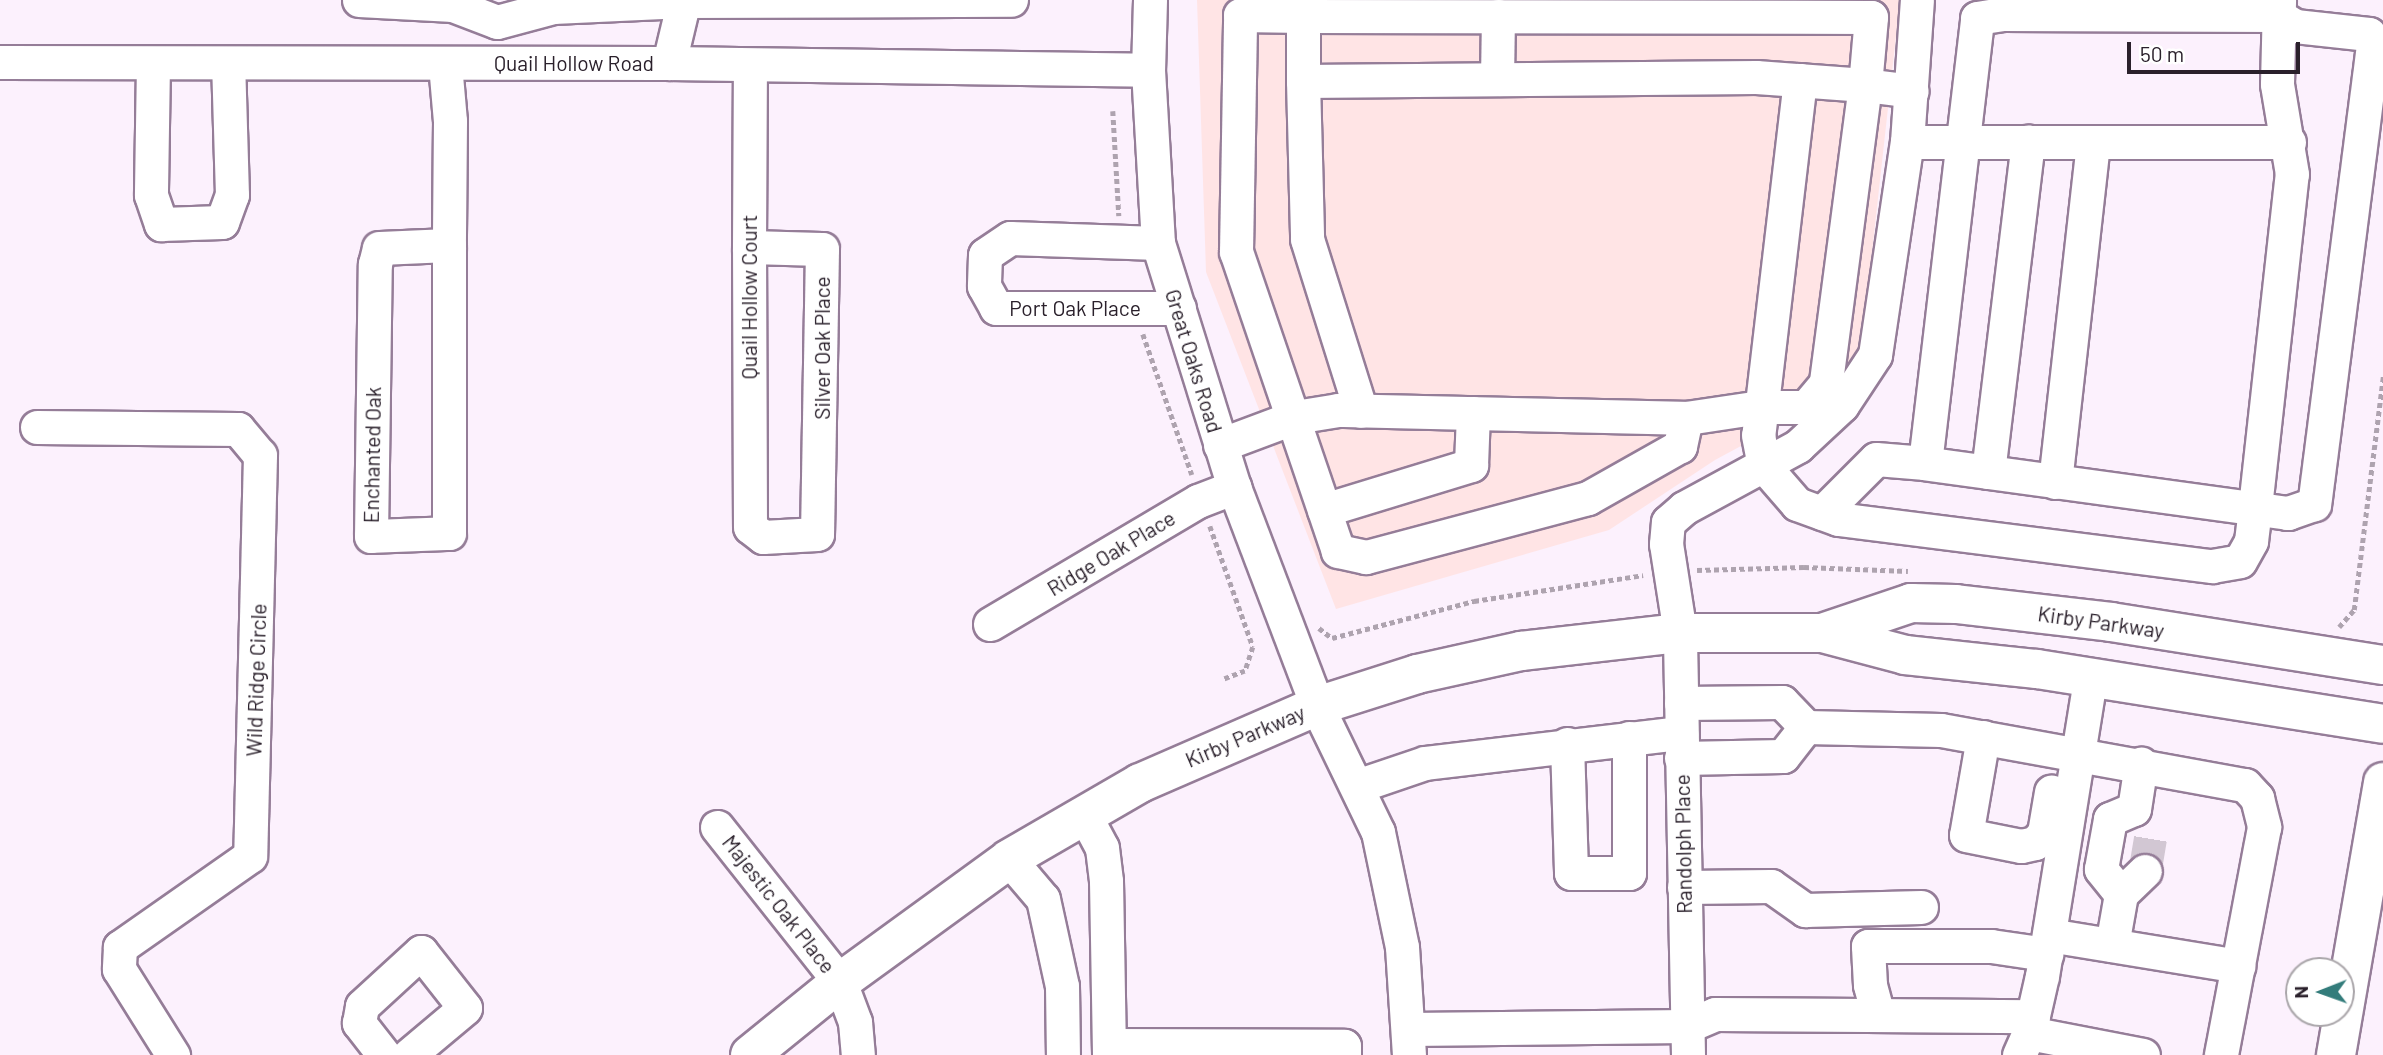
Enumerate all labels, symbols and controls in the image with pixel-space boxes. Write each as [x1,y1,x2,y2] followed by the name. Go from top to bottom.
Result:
[2131,28,2304,72] scale bar
[2140,41,2184,66] text: 50 m
[494,50,654,76] street label: Quail Hollow Road
[736,215,762,379] street label: Quail Hollow Court
[809,276,835,420] street label: Silver Oak Place
[1160,286,1228,436] street label: Great Oaks Road
[1009,295,1141,321] street label: Port Oak Place
[358,387,386,523] street label: Enchanted Oak
[1042,505,1180,601] street label: Ridge Oak Place
[2036,601,2166,643] street label: Kirby Parkway
[241,603,271,757] street label: Wild Ridge Circle
[1181,700,1309,772] street label: Kirby Parkway
[1669,774,1697,914] street label: Randolph Place
[717,830,841,978] street label: Majestic Oak Place
[2285,957,2355,1027] north arrow
[2289,986,2312,999] text: N

